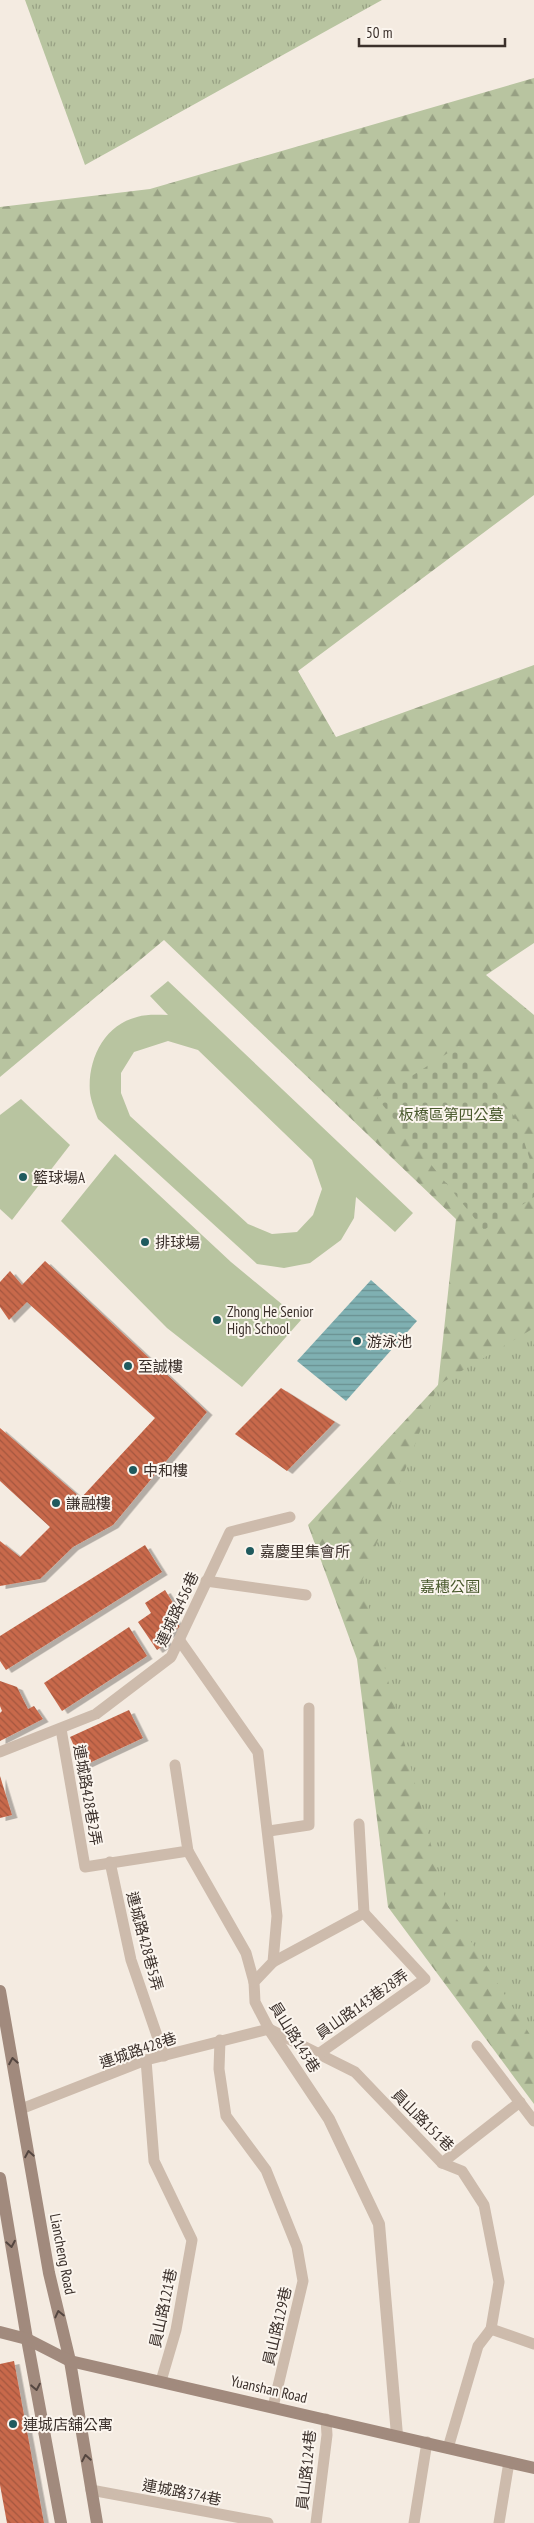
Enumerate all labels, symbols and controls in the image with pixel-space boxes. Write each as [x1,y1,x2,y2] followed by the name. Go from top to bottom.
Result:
[359,15,505,47] scale bar
[366,23,392,42] text: 50 m
[398,1105,504,1124] park label: 板橋區第四公墓
[33,1168,86,1187] place label: 籃球場A
[17,1171,29,1183] marker: 籃球場A
[155,1233,200,1252] place label: 排球場
[139,1236,151,1248] marker: 排球場
[227,1302,314,1338] place label: Zhong He Senior High School
[211,1314,223,1326] marker: Zhong He Senior High School
[367,1332,412,1351] place label: 游泳池
[351,1335,363,1347] marker: 游泳池
[138,1357,183,1376] place label: 至誠樓
[122,1360,134,1372] marker: 至誠樓
[143,1461,188,1480] place label: 中和樓
[127,1464,139,1476] marker: 中和樓
[66,1494,111,1513] place label: 謙融樓
[50,1497,62,1509] marker: 謙融樓
[260,1542,350,1561] place label: 嘉慶里集會所
[244,1545,256,1557] marker: 嘉慶里集會所
[151,1569,203,1649] street label: 連城路456巷
[420,1577,480,1596] park label: 嘉穗公園
[70,1743,106,1847] street label: 連城路428巷2弄
[123,1889,167,1993] street label: 連城路428巷5弄
[312,1965,412,2043] street label: 員山路143巷28弄
[266,1998,324,2076] street label: 員山路143巷
[97,2028,179,2072] street label: 連城路428巷
[8,2057,18,2066] one-way arrow
[388,2085,458,2155] street label: 員山路151巷
[24,2150,34,2159] one-way arrow
[46,2212,80,2296] street label: Liancheng Road
[6,2239,16,2248] one-way arrow
[145,2267,181,2349] street label: 員山路121巷
[259,2285,295,2367] street label: 員山路129巷
[54,2309,65,2318] one-way arrow
[229,2371,309,2407] street label: Yuanshan Road
[30,2383,40,2391] one-way arrow
[23,2415,113,2434] place label: 連城店舖公寓
[7,2418,19,2430] marker: 連城店舖公寓
[292,2429,320,2511] street label: 員山路124巷
[81,2453,91,2462] one-way arrow
[141,2475,223,2509] street label: 連城路374巷

